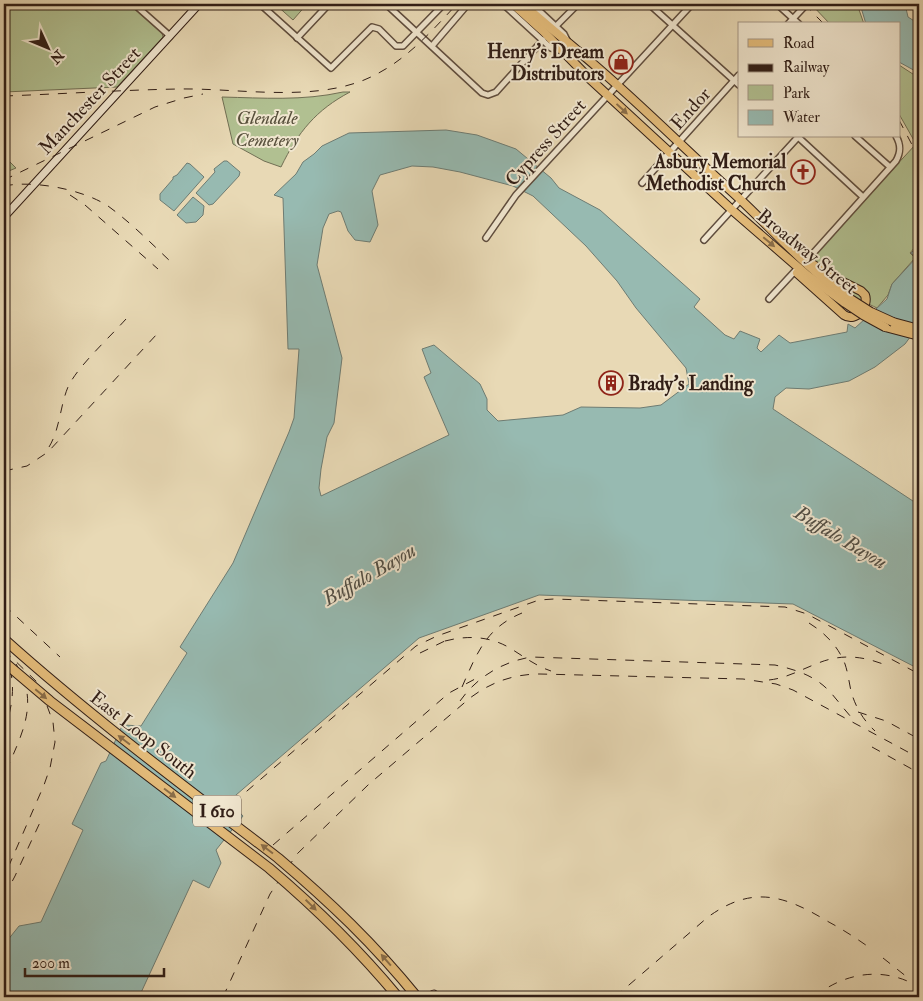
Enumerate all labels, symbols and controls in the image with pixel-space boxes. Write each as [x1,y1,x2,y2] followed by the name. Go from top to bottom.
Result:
[22,22,72,72] north arrow
[738,22,900,138] legend
[783,34,815,53] text: Road
[487,40,604,86] place label: Henry's Dream Distributors
[34,42,146,160] street label: Manchester Street
[46,46,68,67] text: N
[608,49,634,75] shop icon: Henry's Dream Distributors
[783,58,830,77] text: Railway
[665,82,716,135] street label: Endor
[783,84,810,103] text: Park
[500,94,592,192] street label: Cypress Street
[616,103,628,115] one-way arrow
[235,106,299,152] park label: Glendale Cemetery
[782,108,820,127] text: Water
[644,150,786,196] place label: Asbury Memorial Methodist Church
[790,159,816,185] church icon: Asbury Memorial Methodist Church
[752,204,863,300] street label: Broadway Street
[762,236,774,248] one-way arrow
[598,370,624,396] building icon: Brady’s Landing
[628,372,754,397] place label: Brady’s Landing
[789,500,892,575] water label: Buffalo Bayou
[317,538,420,612] water label: Buffalo Bayou
[84,685,202,785] street label: East Loop South
[34,688,47,699] one-way arrow
[117,735,131,745] one-way arrow
[163,787,176,798] one-way arrow
[193,796,241,826] road number: I 610
[261,844,274,855] one-way arrow
[304,899,316,911] one-way arrow
[25,946,164,978] scale bar
[32,954,70,973] text: 200 m
[380,954,392,966] one-way arrow

